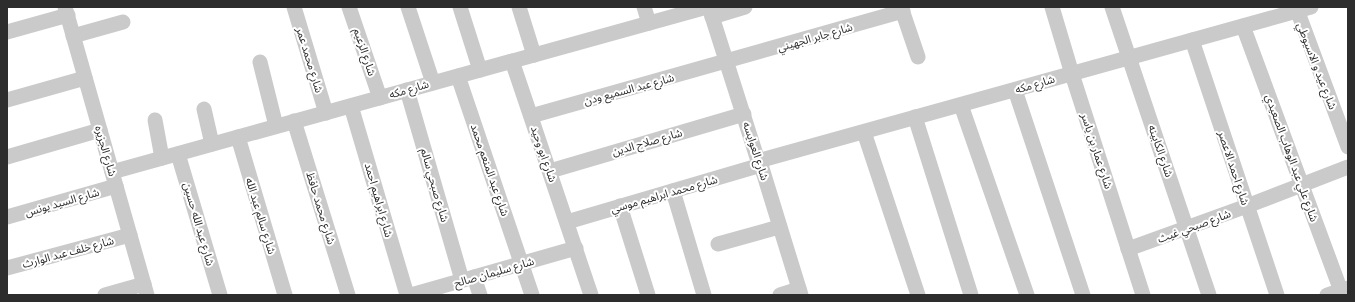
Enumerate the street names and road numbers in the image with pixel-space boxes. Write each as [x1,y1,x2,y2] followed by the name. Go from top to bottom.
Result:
[776,20,855,57] street label: شارع جابر الجهيني
[1292,21,1339,113] street label: شارع عيد و الاسيوطي
[292,25,326,95] street label: شارع محمد عمر
[349,27,378,79] street label: شارع الزعيم
[583,71,676,109] street label: شارع عبد السميع ودن
[1014,73,1057,97] street label: شارع مكه
[388,78,431,102] street label: شارع مكه
[1260,93,1321,225] street label: شارع علي عبد الوهاب الصعيدي
[1077,111,1115,191] street label: شارع عمار بن ياسر
[739,120,771,183] street label: شارع العوايسه
[466,122,512,219] street label: شارع عبد المنعم محمد
[1145,123,1176,180] street label: شارع الكابينه
[91,124,119,179] street label: شارع الجزيره
[527,124,559,185] street label: شارع ابو وحيد
[610,126,685,160] street label: شارع صلاح الدين
[1214,129,1252,208] street label: شارع احمد الاعصر
[415,147,451,225] street label: شارع صبحي سالم
[360,161,395,240] street label: شارع ابراهيم احمد
[302,170,338,247] street label: شارع محمد حافظ
[609,173,720,218] street label: شارع محمد ابراهيم موسي
[241,176,278,257] street label: شارع سالم عبد الله
[179,181,217,268] street label: شارع عبد الله حسين
[23,186,101,220] street label: شارع السيد يونس
[1156,207,1234,248] street label: شارع صبحي غيث
[21,234,116,272] street label: شارع خلف عبد الوارث
[453,255,536,291] street label: شارع سليمان صالح

